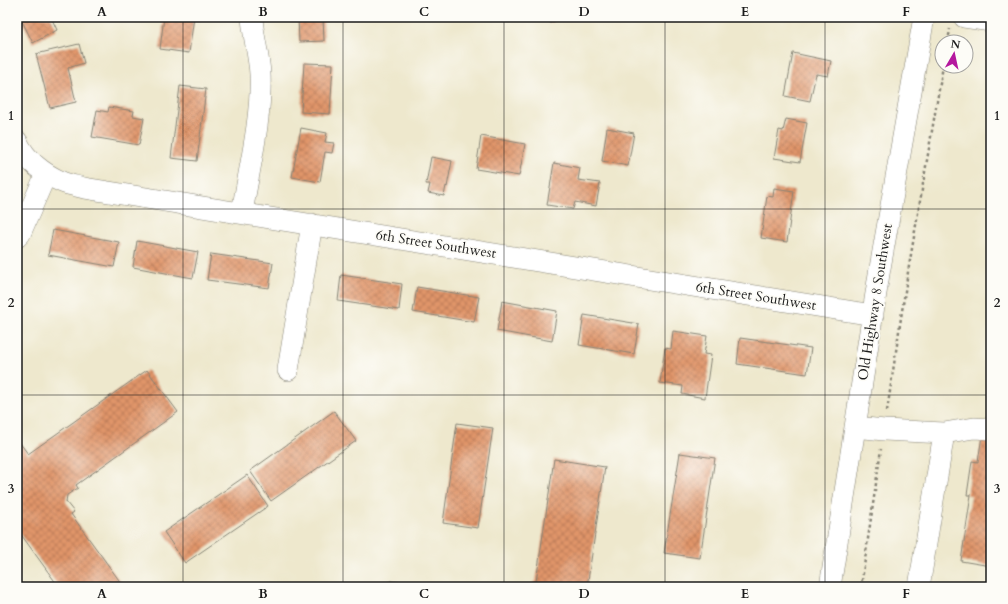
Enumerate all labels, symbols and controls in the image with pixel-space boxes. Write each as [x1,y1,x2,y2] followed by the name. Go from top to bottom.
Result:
[97,3,107,21] text: A
[258,3,268,21] text: B
[419,3,429,21] text: C
[578,3,590,21] text: D
[741,3,749,21] text: E
[902,3,910,21] text: F
[934,34,974,74] north arrow
[950,36,962,53] text: N
[8,107,14,125] text: 1
[994,107,1000,125] text: 1
[853,222,897,382] street label: Old Highway 8 Southwest
[374,225,498,263] street label: 6th Street Southwest
[694,277,818,315] street label: 6th Street Southwest
[8,294,15,312] text: 2
[994,294,1001,312] text: 2
[8,480,15,498] text: 3
[994,480,1001,498] text: 3
[97,585,107,603] text: A
[258,585,268,603] text: B
[419,585,429,603] text: C
[578,585,590,603] text: D
[741,585,749,603] text: E
[902,585,910,603] text: F

